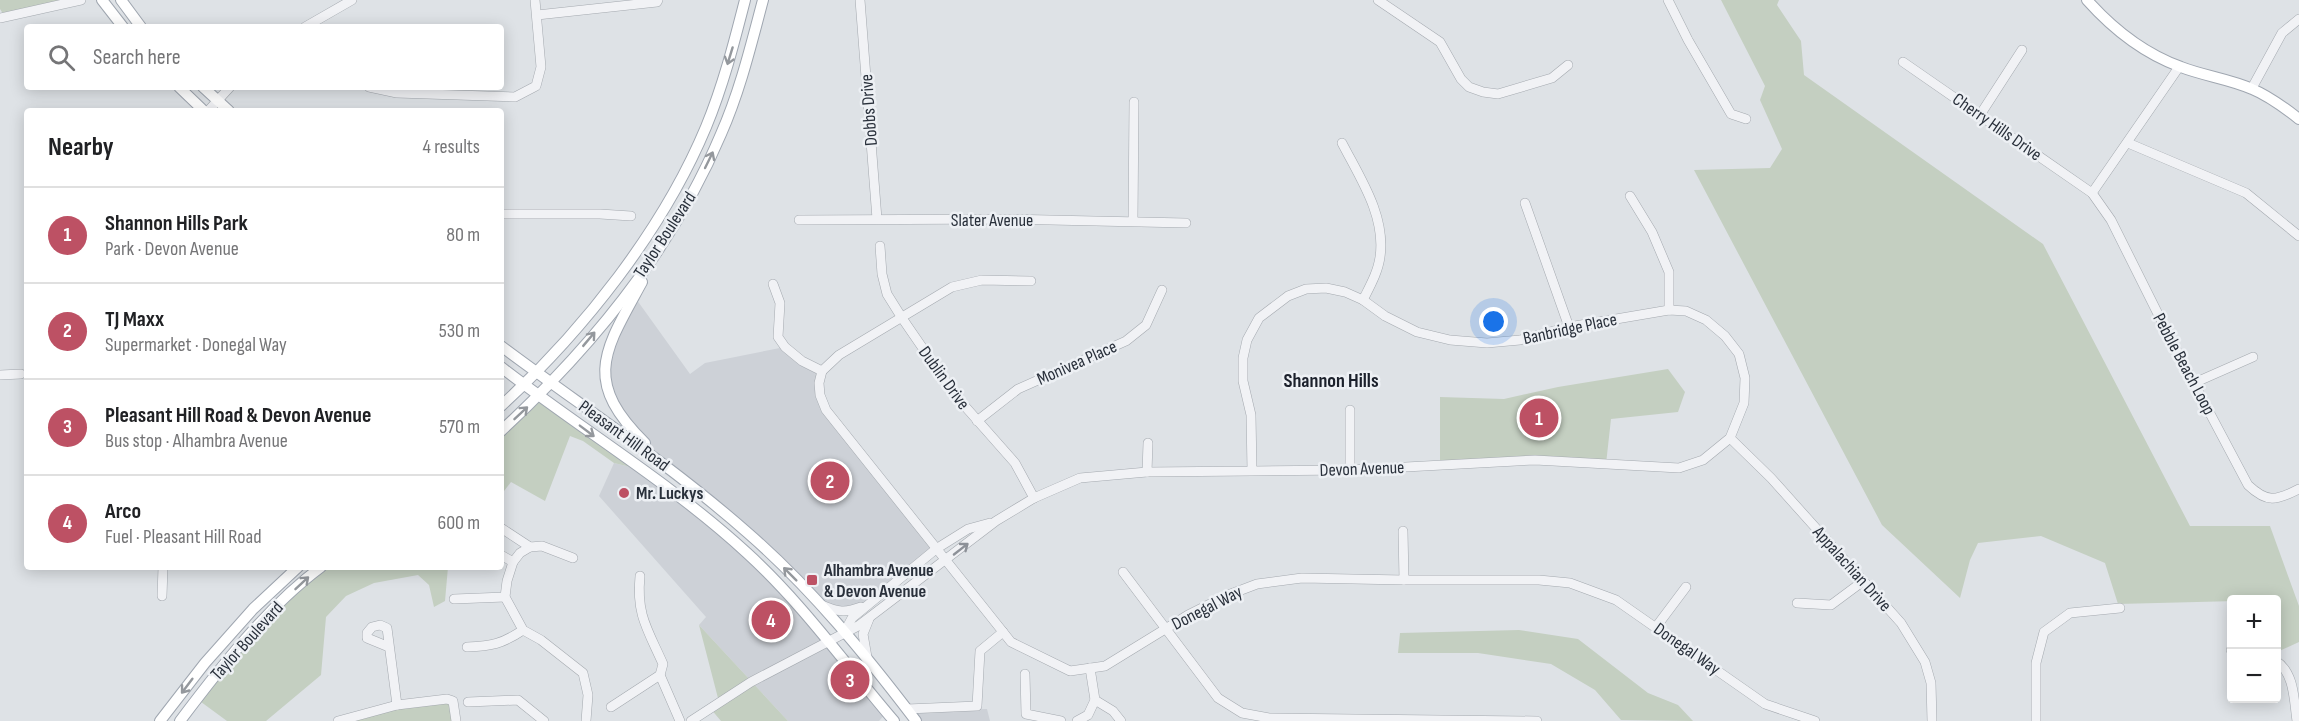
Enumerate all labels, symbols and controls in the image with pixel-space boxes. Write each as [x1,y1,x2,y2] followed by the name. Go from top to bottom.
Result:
[24,24,504,90] search box
[45,41,78,74] icon: search
[93,44,180,71] text: Search here
[724,47,735,66] one-way arrow
[856,73,882,147] street label: Dobbs Drive
[1948,89,2046,165] street label: Cherry Hills Drive
[48,132,114,163] text: Nearby
[423,135,480,159] text: 4 results
[703,152,715,170] one-way arrow
[629,188,701,282] street label: Taylor Boulevard
[105,210,248,237] text: Shannon Hills Park
[951,210,1033,231] street label: Slater Avenue
[64,223,71,247] text: 1
[446,223,480,247] text: 80 m
[105,237,239,261] text: Park · Devon Avenue
[105,306,164,333] text: TJ Maxx
[1479,307,1508,336] your location
[1521,309,1619,349] street label: Banbridge Place
[2148,310,2220,418] street label: Pebble Beach Loop
[63,319,72,343] text: 2
[439,319,480,343] text: 530 m
[582,332,596,347] one-way arrow
[105,333,287,357] text: Supermarket · Donegal Way
[1034,336,1120,390] street label: Monivea Place
[914,342,974,414] street label: Dublin Drive
[1283,369,1379,393] district label: Shannon Hills
[575,396,673,476] street label: Pleasant Hill Road
[1520,396,1558,440] pin: 1
[105,402,371,429] text: Pleasant Hill Road & Devon Avenue
[513,406,528,420] one-way arrow
[63,415,72,439] text: 3
[439,415,480,439] text: 570 m
[578,425,594,437] one-way arrow
[105,429,288,453] text: Bus stop · Alhambra Avenue
[1319,457,1405,481] street label: Devon Avenue
[810,458,850,504] pin: 2
[636,483,703,504] place label: Mr. Luckys
[617,486,631,500] marker: Mr. Luckys
[105,498,141,525] text: Arco
[63,511,72,535] text: 4
[437,511,480,535] text: 600 m
[1808,521,1896,616] street label: Appalachian Drive
[105,525,262,549] text: Fuel · Pleasant Hill Road
[953,542,969,555] one-way arrow
[823,560,934,602] place label: Alhambra Avenue & Devon Avenue
[782,566,797,581] one-way arrow
[805,573,819,587] marker: Alhambra Avenue & Devon Avenue
[295,576,310,590] one-way arrow
[1168,581,1246,635] street label: Donegal Way
[2227,595,2281,703] map controls
[2227,595,2281,649] button: +
[206,597,288,685] street label: Taylor Boulevard
[752,598,790,642] pin: 4
[1650,619,1724,680] street label: Donegal Way
[2227,649,2281,703] button: −
[830,658,870,702] pin: 3
[181,678,193,694] one-way arrow

